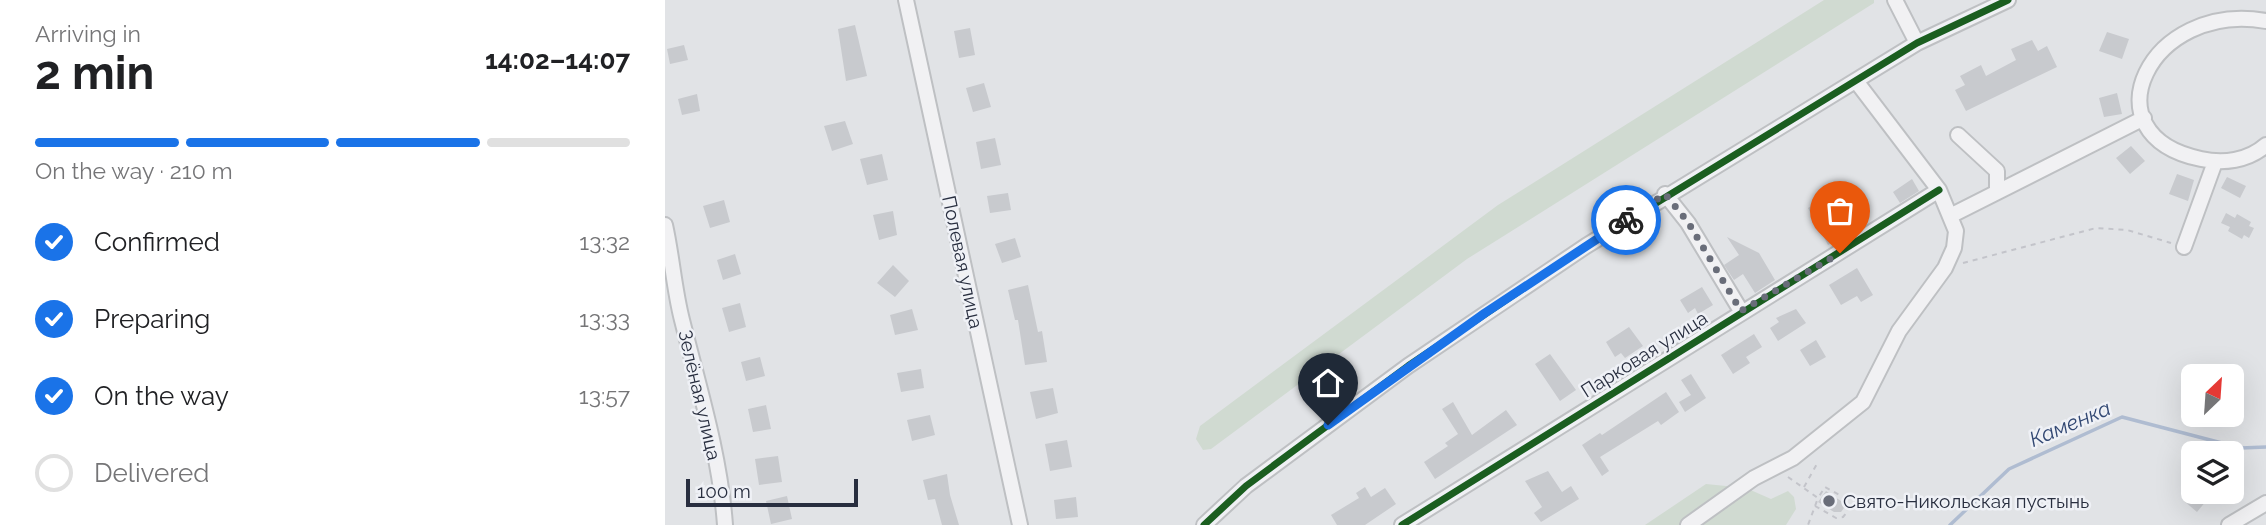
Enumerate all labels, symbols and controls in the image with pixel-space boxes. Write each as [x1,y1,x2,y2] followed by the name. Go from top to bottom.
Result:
[35,20,141,47] text: Arriving in
[485,45,630,75] text: 14:02–14:07
[35,46,154,100] text: 2 min
[35,157,233,184] text: On the way · 210 m
[1810,181,1870,253] pin
[1591,185,1661,255] courier
[1821,192,1859,230] icon: bag
[938,194,988,330] street label: Полевая улица
[1607,201,1645,239] icon: bike
[35,223,73,261] icon: check
[94,227,220,257] text: Confirmed
[579,228,630,255] text: 13:32
[35,300,73,338] icon: check
[94,304,210,334] text: Preparing
[579,305,630,332] text: 13:33
[1577,306,1711,402] street label: Парковая улица
[674,328,726,462] street label: Зелёная улица
[1298,353,1358,425] pin
[1309,364,1347,402] icon: home
[2181,364,2243,427] north arrow
[2181,364,2244,504] map controls
[35,377,73,415] icon: check
[94,381,229,411] text: On the way
[579,382,630,409] text: 13:57
[2025,395,2114,452] water label: Каменка
[2181,441,2244,504] button: layers
[94,458,209,488] text: Delivered
[686,476,857,508] scale bar
[697,480,751,502] text: 100 m
[1843,490,2089,512] place label: Свято-Никольская пустынь
[1821,493,1837,509] marker: Свято-Никольская пустынь

